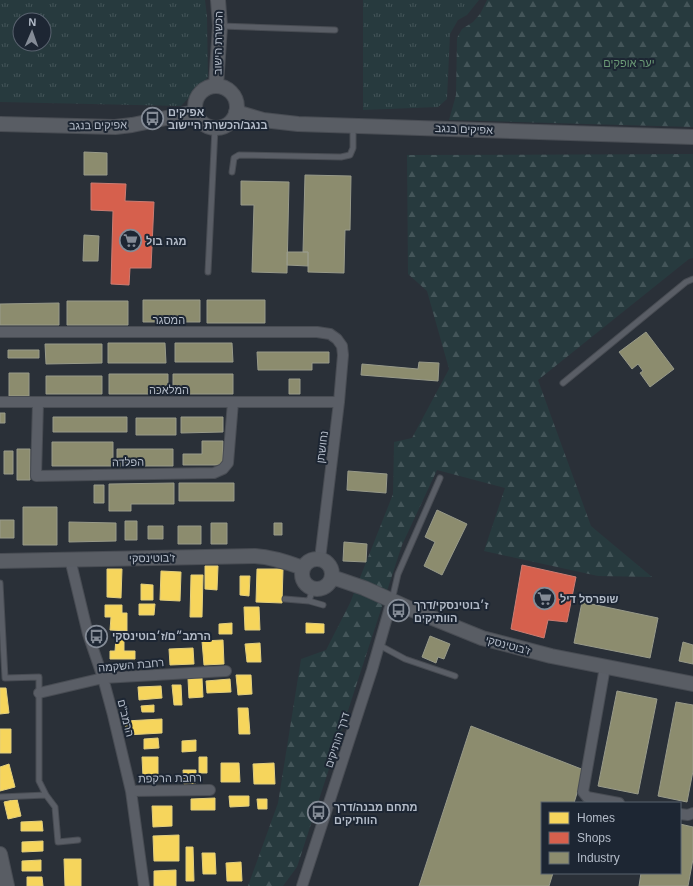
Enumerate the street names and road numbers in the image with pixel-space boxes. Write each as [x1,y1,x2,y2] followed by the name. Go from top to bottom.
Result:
[211,11,225,75] street label: הכשרת הישוב
[69,118,127,132] street label: אפיקים בנגב
[435,122,493,136] street label: אפיקים בנגב
[153,314,185,326] street label: המסגר
[149,384,189,396] street label: המלאכה
[314,430,330,464] street label: נחושתן
[112,456,144,468] street label: הפלדה
[129,552,176,564] street label: ז'בוטינסקי
[484,633,532,657] street label: ז'בוטינסקי
[98,656,164,674] street label: רחבת השקמה
[116,698,136,738] street label: הרמב"ם
[322,711,352,769] street label: דרך הותיקים
[138,771,202,785] street label: רחבת הרקפת

